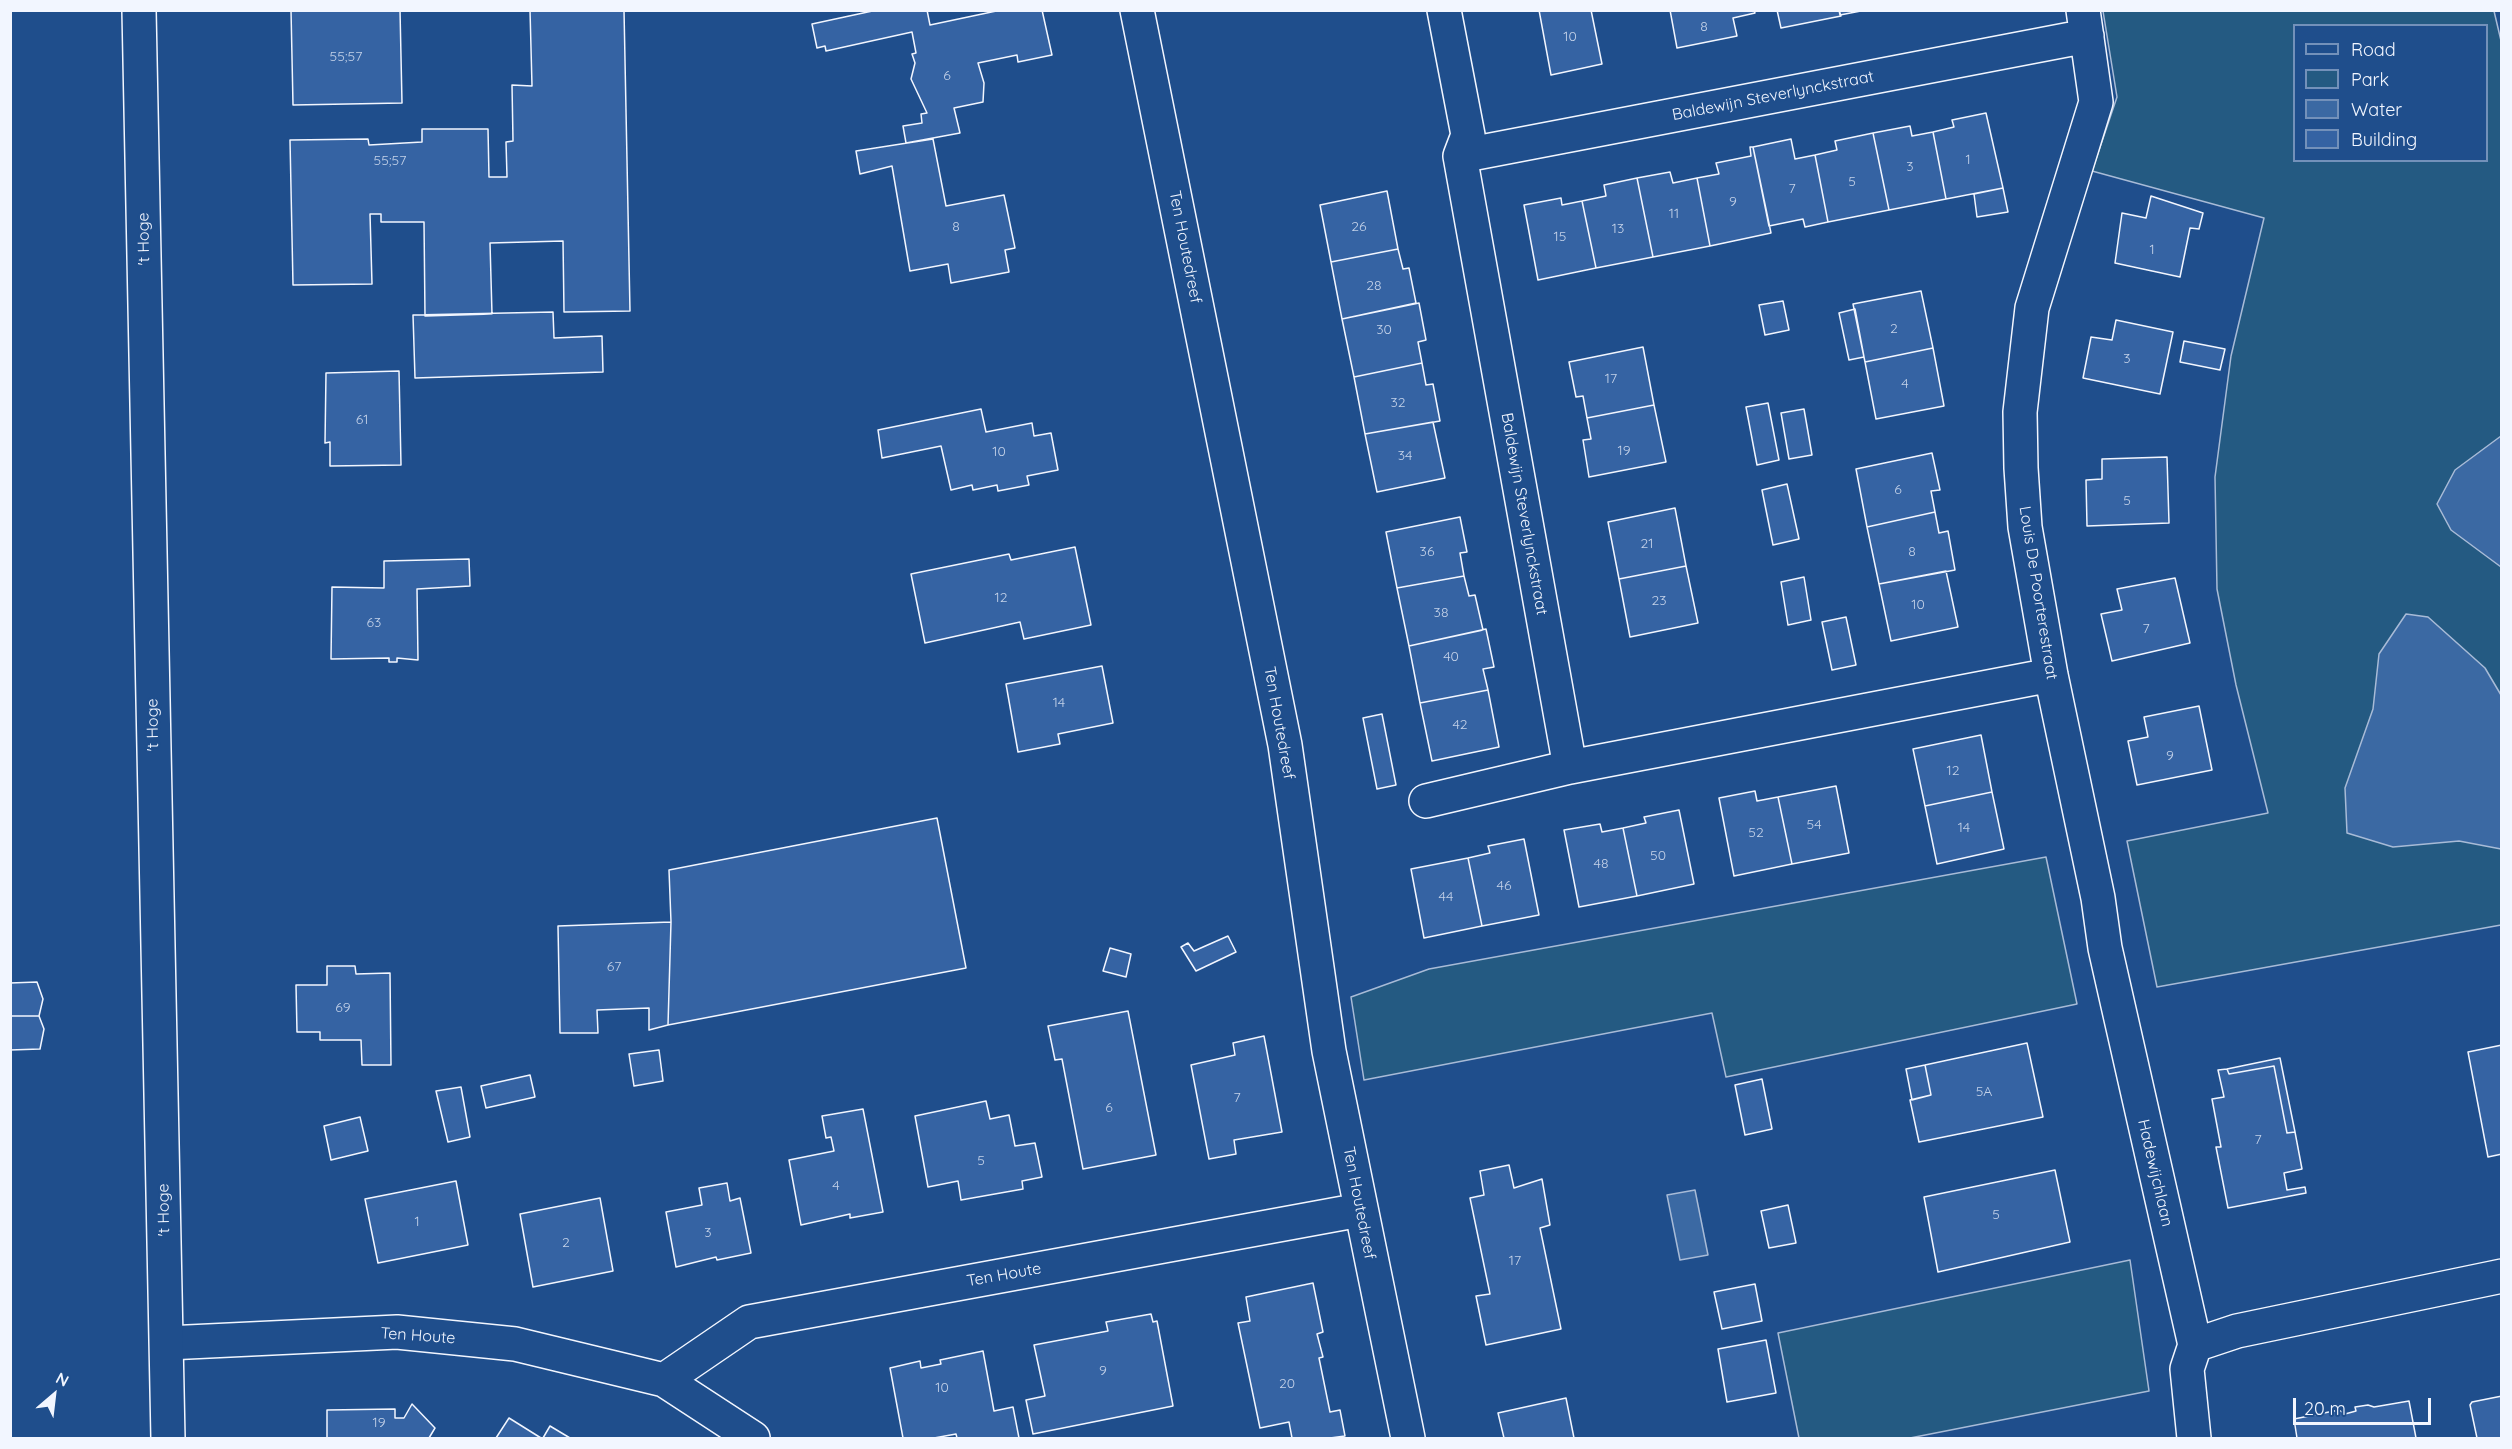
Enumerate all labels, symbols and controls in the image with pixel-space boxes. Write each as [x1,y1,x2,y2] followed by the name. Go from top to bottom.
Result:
[1700,19,1708,35] house number: 8
[2293,24,2488,162] legend
[1563,29,1577,45] house number: 10
[2351,38,2396,61] text: Road
[330,49,362,65] house number: 55;57
[1671,67,1875,125] street label: Baldewijn Steverlynckstraat
[943,68,951,84] house number: 6
[2351,68,2389,91] text: Park
[2351,98,2402,121] text: Water
[2351,128,2417,151] text: Building
[1965,152,1971,168] house number: 1
[374,153,406,169] house number: 55;57
[1906,159,1914,175] house number: 3
[1848,174,1856,190] house number: 5
[1788,181,1796,197] house number: 7
[1165,189,1205,305] street label: Ten Houtedreef
[1729,194,1737,210] house number: 9
[1669,206,1679,222] house number: 11
[134,212,154,266] street label: 't Hoge
[952,219,960,235] house number: 8
[1351,219,1367,235] house number: 26
[1612,221,1624,237] house number: 13
[1554,229,1566,245] house number: 15
[2149,242,2155,258] house number: 1
[1366,278,1382,294] house number: 28
[1890,321,1898,337] house number: 2
[1376,322,1392,338] house number: 30
[2123,351,2131,367] house number: 3
[1605,371,1617,387] house number: 17
[1901,376,1909,392] house number: 4
[1390,395,1406,411] house number: 32
[1497,411,1551,617] street label: Baldewijn Steverlynckstraat
[356,412,368,428] house number: 61
[1618,443,1630,459] house number: 19
[992,444,1006,460] house number: 10
[1398,448,1412,464] house number: 34
[1894,482,1902,498] house number: 6
[2123,493,2131,509] house number: 5
[2015,505,2061,681] street label: Louis De Poorterestraat
[1641,536,1653,552] house number: 21
[1420,544,1434,560] house number: 36
[1908,544,1916,560] house number: 8
[995,590,1007,606] house number: 12
[1651,593,1667,609] house number: 23
[1911,597,1925,613] house number: 10
[1434,605,1448,621] house number: 38
[367,615,381,631] house number: 63
[2142,621,2150,637] house number: 7
[1443,649,1459,665] house number: 40
[1260,665,1298,781] street label: Ten Houtedreef
[1053,695,1065,711] house number: 14
[143,698,163,752] street label: 't Hoge
[1452,717,1468,733] house number: 42
[2166,748,2174,764] house number: 9
[1947,763,1959,779] house number: 12
[1806,817,1822,833] house number: 54
[1958,820,1970,836] house number: 14
[1748,825,1764,841] house number: 52
[1650,848,1666,864] house number: 50
[1594,856,1608,872] house number: 48
[1497,878,1511,894] house number: 46
[1439,889,1453,905] house number: 44
[607,959,621,975] house number: 67
[335,1000,351,1016] house number: 69
[1976,1084,1992,1100] house number: 5A
[1233,1090,1241,1106] house number: 7
[1105,1100,1113,1116] house number: 6
[2133,1117,2177,1229] street label: Hadewijchlaan
[2254,1132,2262,1148] house number: 7
[1339,1145,1379,1261] street label: Ten Houtedreef
[977,1153,985,1169] house number: 5
[832,1178,840,1194] house number: 4
[154,1183,174,1237] street label: 't Hoge
[1992,1207,2000,1223] house number: 5
[414,1214,420,1230] house number: 1
[704,1225,712,1241] house number: 3
[562,1235,570,1251] house number: 2
[1509,1253,1521,1269] house number: 17
[965,1259,1043,1291] street label: Ten Houte
[380,1324,456,1348] street label: Ten Houte
[1099,1363,1107,1379] house number: 9
[24,1365,84,1425] north arrow
[53,1368,72,1391] text: N
[1279,1376,1295,1392] house number: 20
[935,1380,949,1396] house number: 10
[2296,1386,2434,1424] scale bar
[2304,1397,2346,1420] text: 20 m
[373,1415,385,1431] house number: 19

